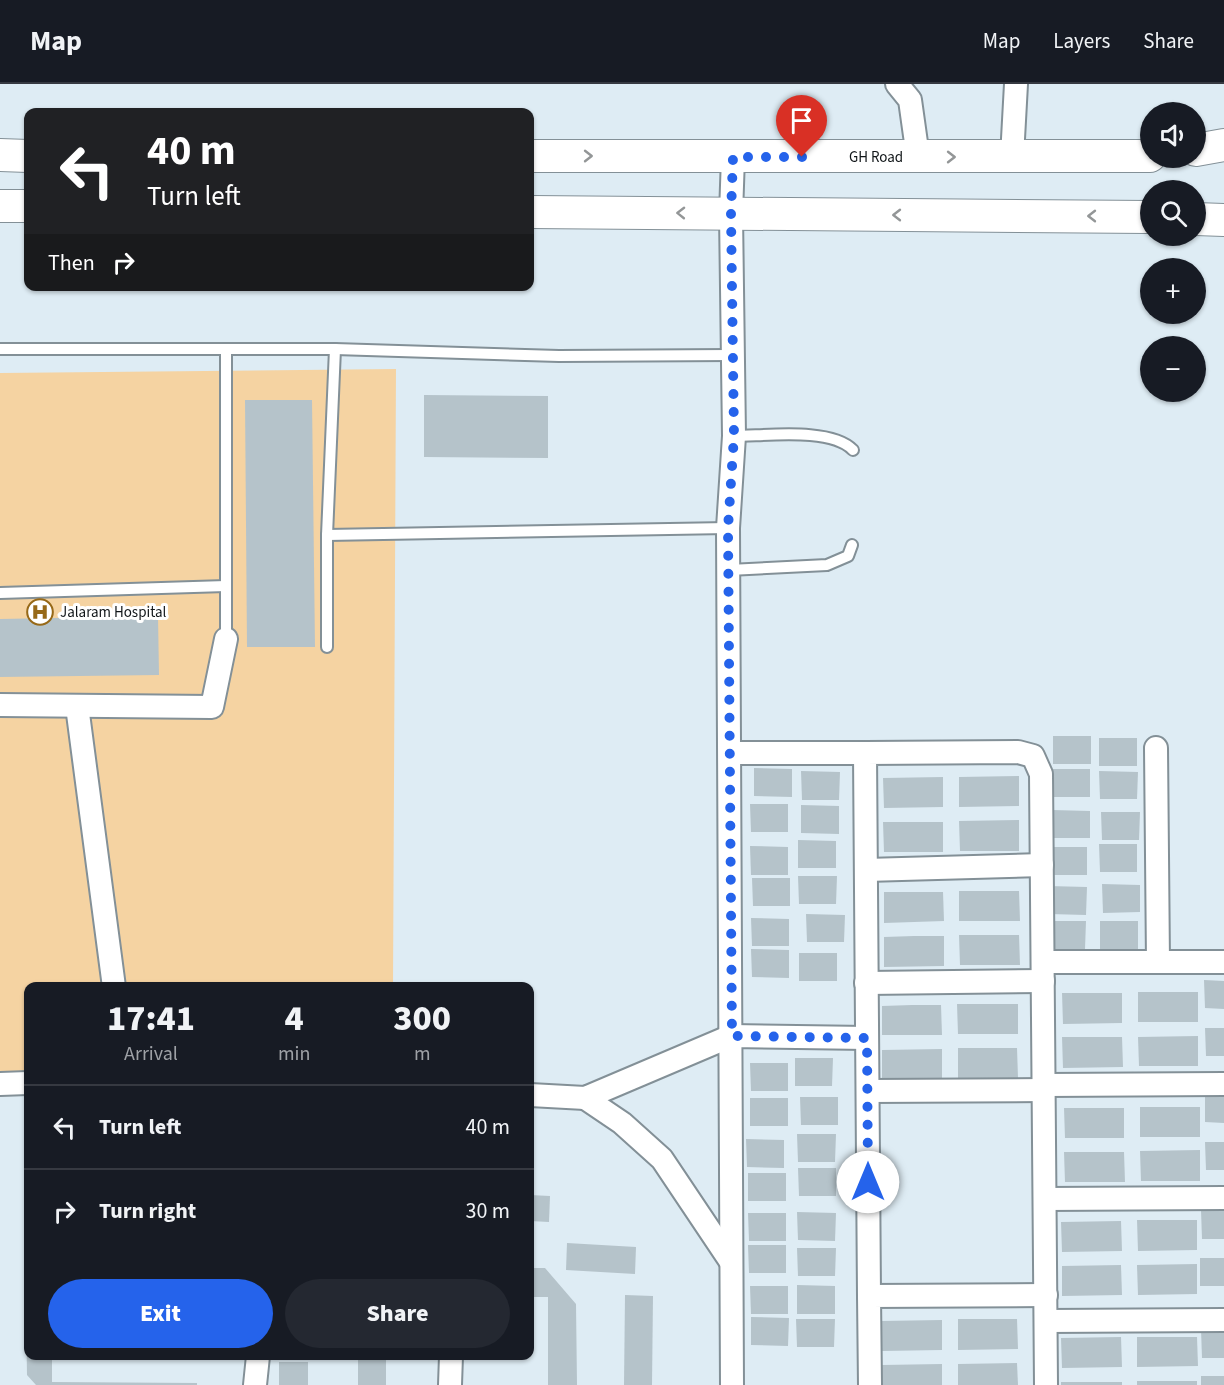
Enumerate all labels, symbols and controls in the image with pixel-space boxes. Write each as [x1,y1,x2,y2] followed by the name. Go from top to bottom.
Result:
[30,21,82,61] text: Map
[983,26,1020,56] text: Map
[1053,26,1110,56] text: Layers
[1143,26,1194,56] text: Share
[776,95,827,157] pin
[1140,102,1206,402] map controls
[1140,102,1206,168] button: sound
[785,104,818,137] icon: arrive
[147,121,236,181] text: 40 m
[48,132,126,210] icon: left
[849,147,903,168] street label: GH Road
[583,150,592,162] one-way arrow
[946,151,955,163] one-way arrow
[147,177,241,216] text: Turn left
[1140,180,1206,246] button: search
[677,207,686,220] one-way arrow
[893,209,902,221] one-way arrow
[1088,210,1097,222] one-way arrow
[107,246,140,279] icon: right
[48,247,95,279] text: Then
[1140,258,1206,324] button: +
[1140,336,1206,402] button: −
[25,597,55,627] hospital icon: Jalaram Hospital
[60,602,166,623] place label: Jalaram Hospital
[107,993,195,1044] text: 17:41
[285,993,304,1044] text: 4
[393,993,451,1044] text: 300
[124,1040,178,1068] text: Arrival
[278,1040,310,1068] text: min
[414,1040,430,1068] text: m
[48,1111,81,1144] icon: left
[99,1111,181,1143] text: Turn left
[465,1111,510,1143] text: 40 m
[836,1150,900,1214] position arrow
[48,1195,81,1228] icon: right
[99,1195,196,1227] text: Turn right
[465,1195,510,1227] text: 30 m
[48,1279,273,1348] button: Exit
[285,1279,510,1348] button: Share

